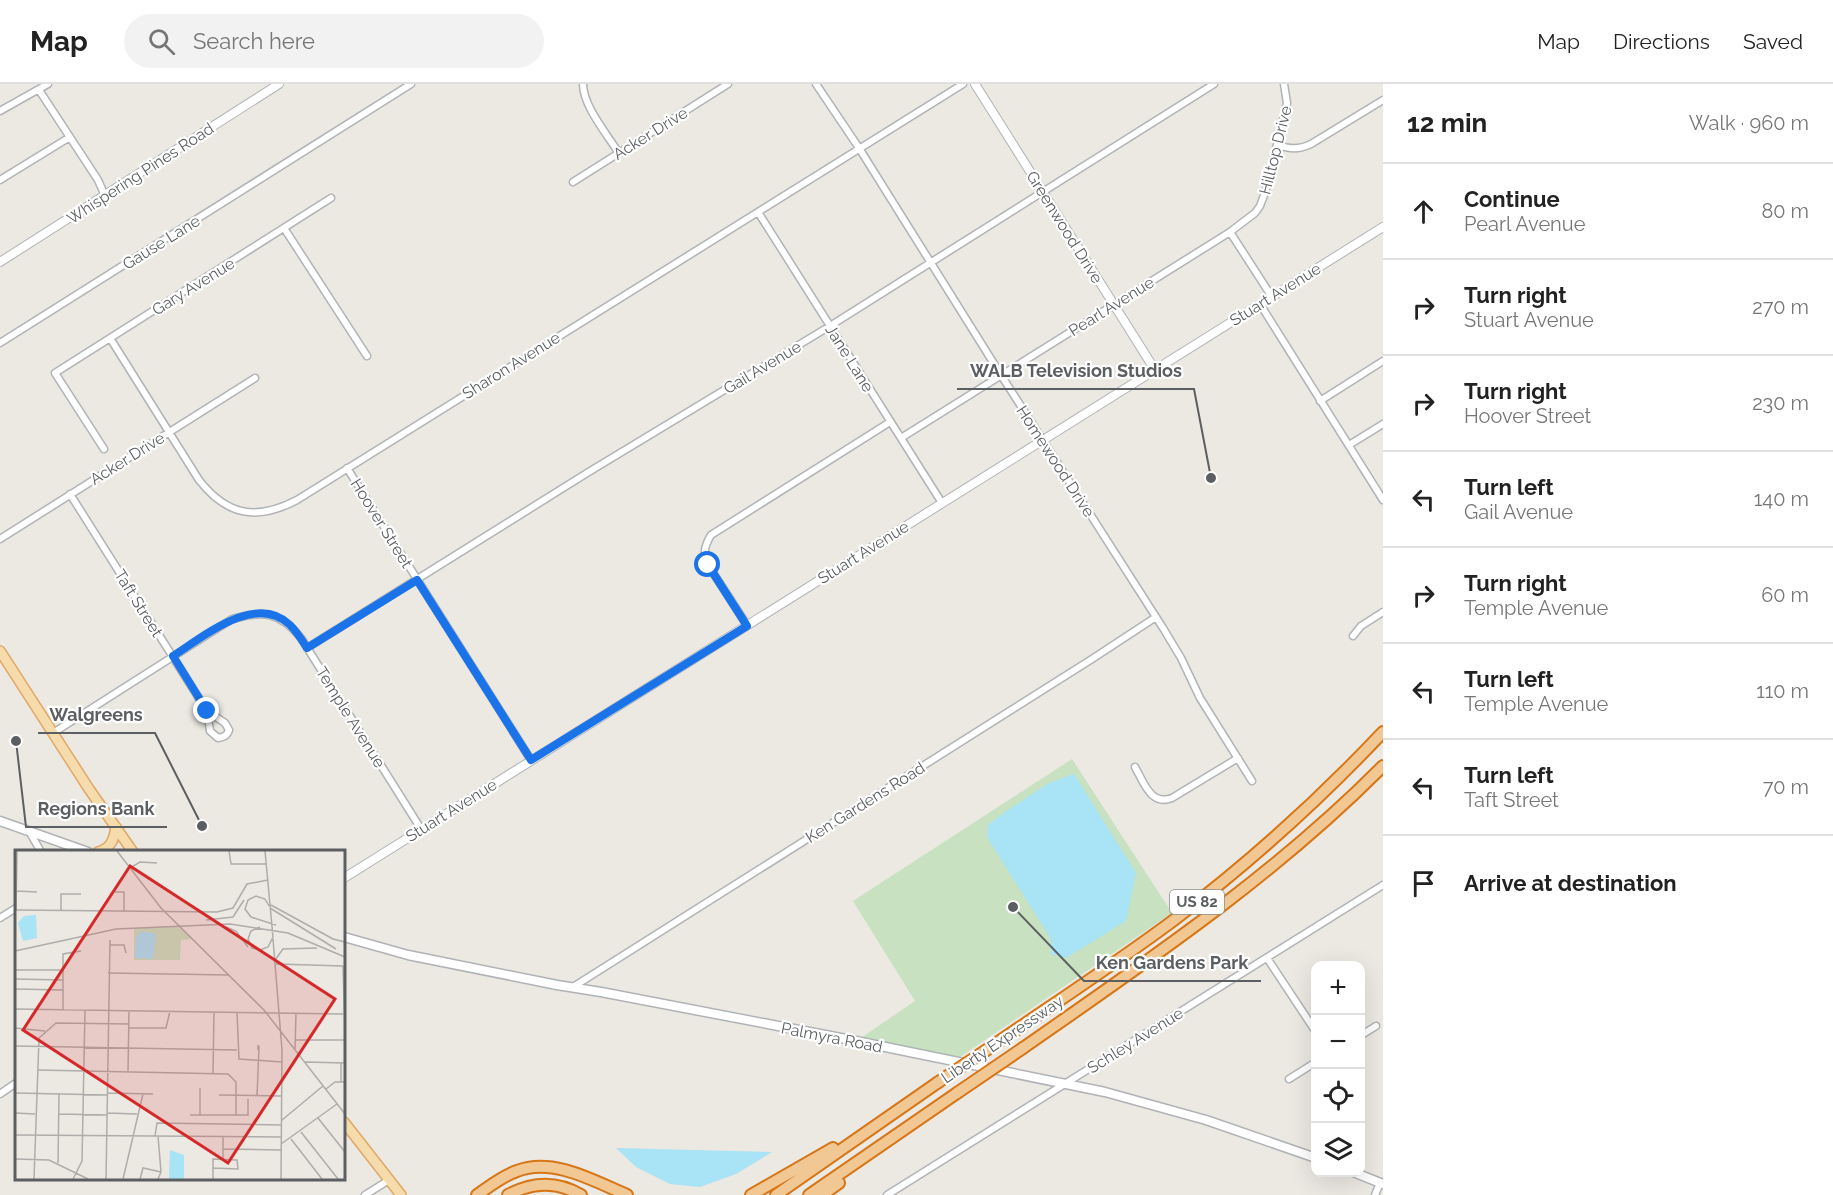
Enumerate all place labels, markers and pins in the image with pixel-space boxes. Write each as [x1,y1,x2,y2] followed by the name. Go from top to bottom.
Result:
[957,353,1194,389] callout: WALB Television Studios
[38,697,155,733] callout: Walgreens
[26,791,167,827] callout: Regions Bank
[1084,945,1261,981] callout: Ken Gardens Park

